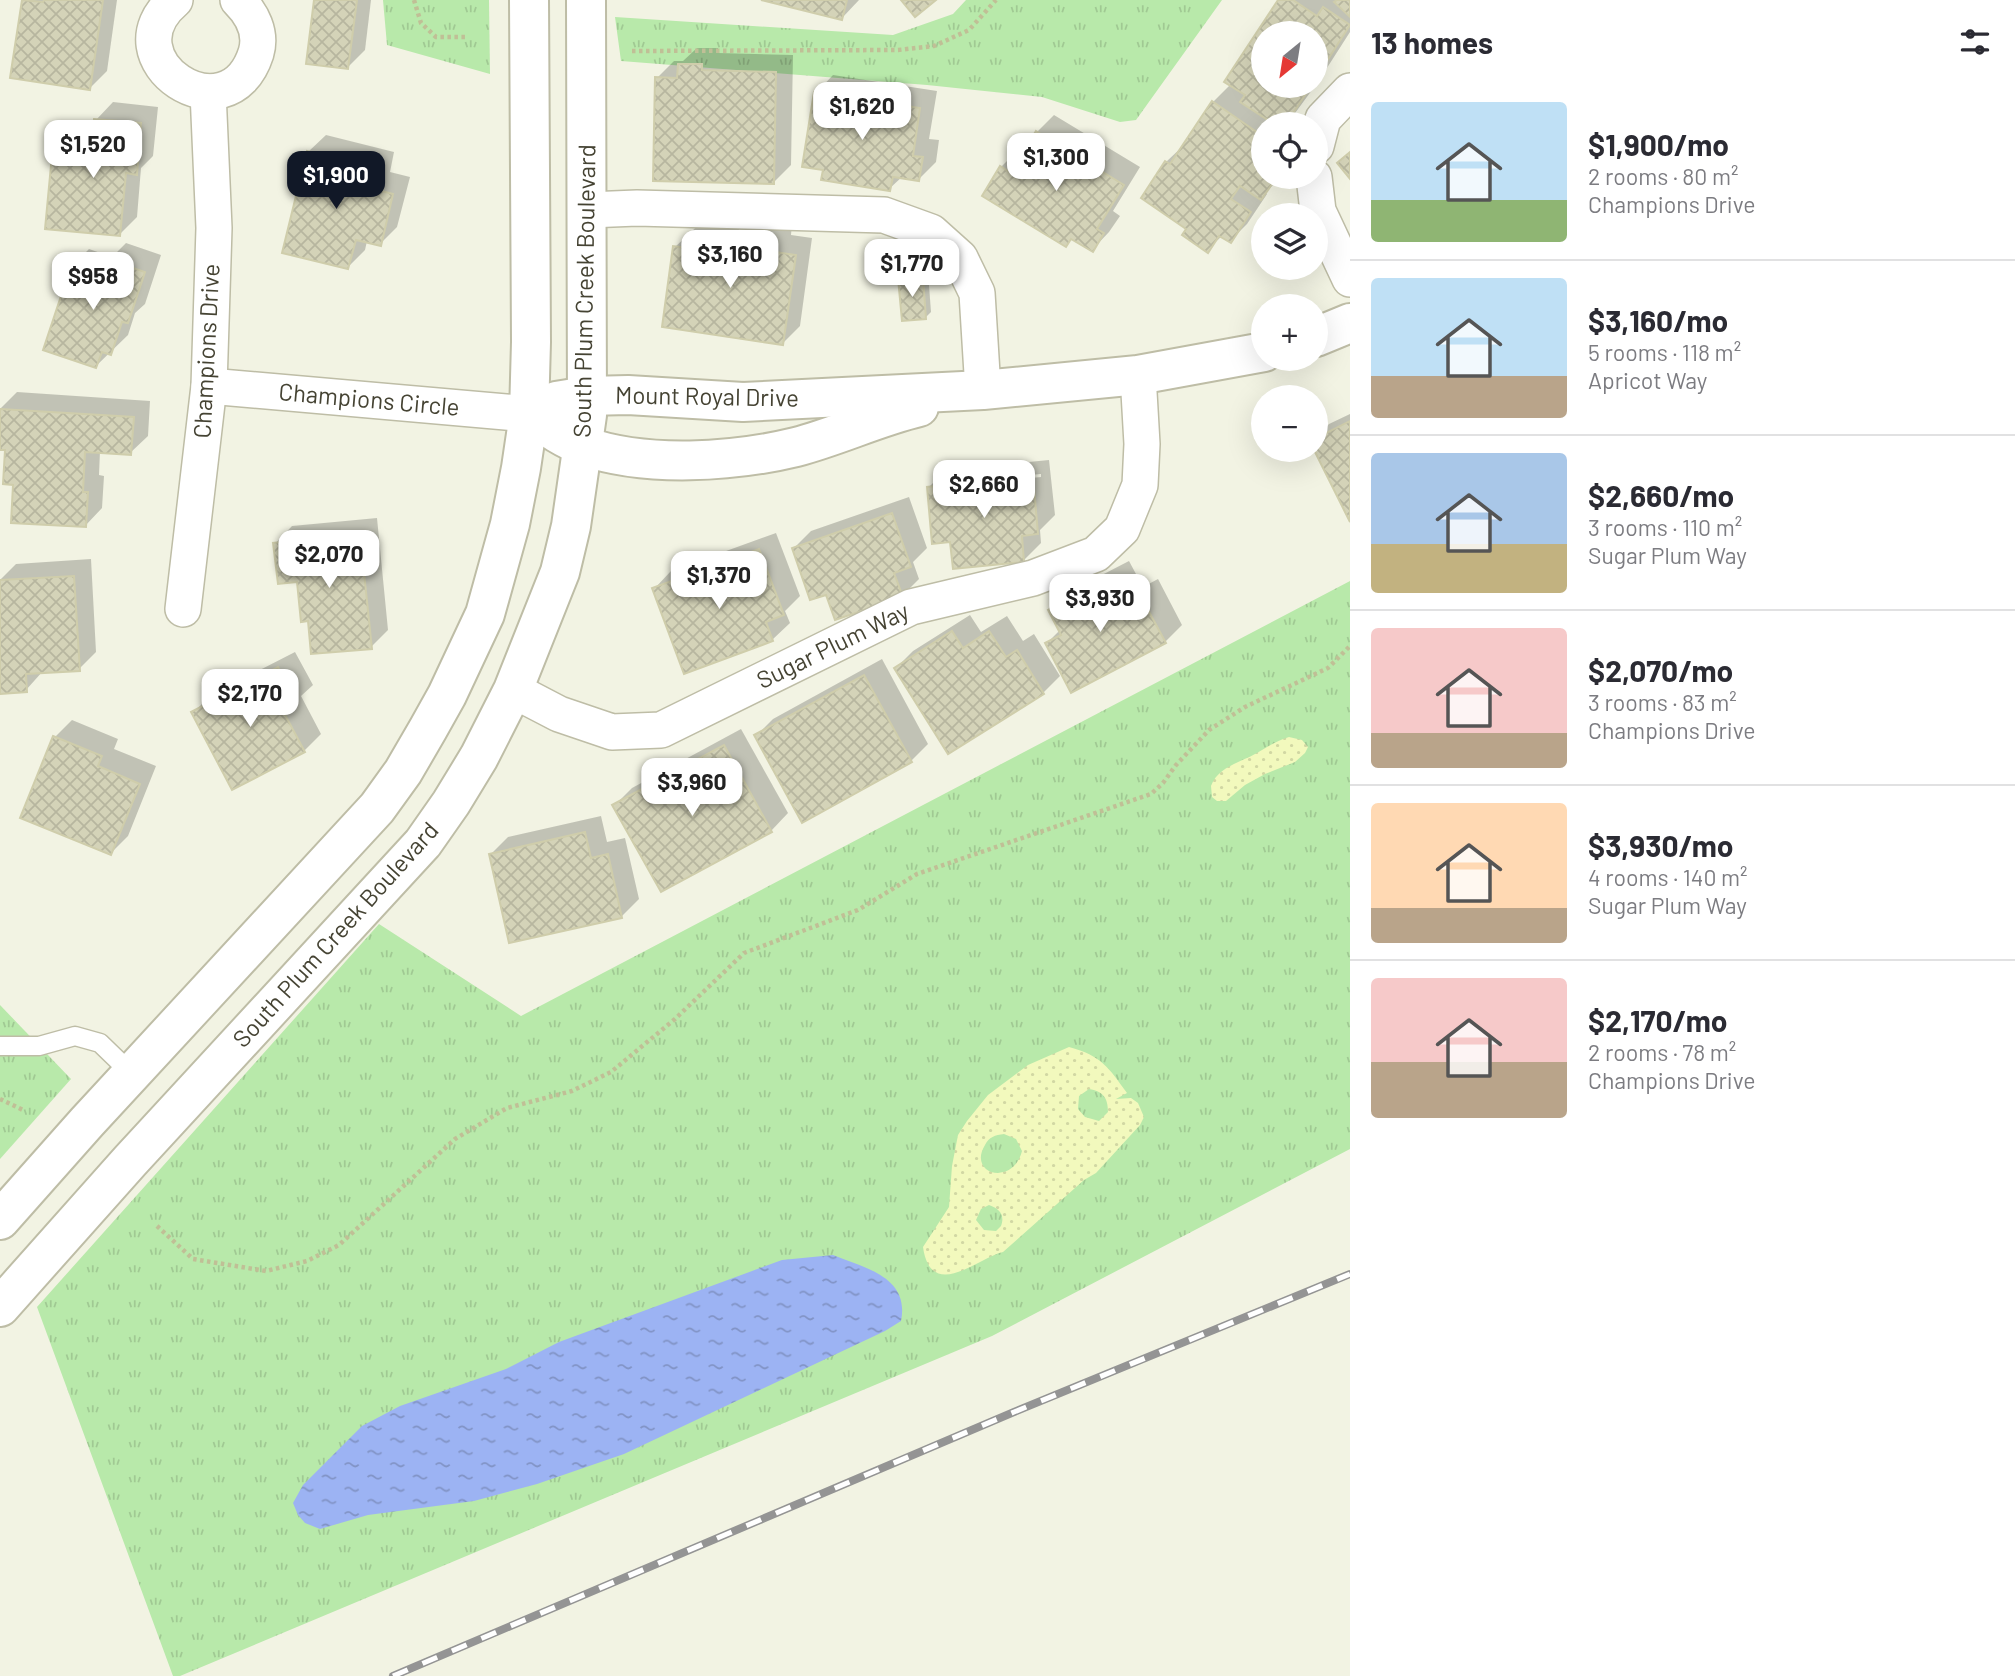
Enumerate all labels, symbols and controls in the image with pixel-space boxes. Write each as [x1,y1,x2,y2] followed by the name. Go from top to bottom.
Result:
[1251,21,1328,98] north arrow
[1251,21,1328,462] map controls
[1956,23,1994,61] icon: filters
[1371,24,1493,60] text: 13 homes
[805,82,919,142] pin: $1,620
[829,91,895,119] text: $1,620
[1251,112,1328,189] button: locate
[36,120,150,180] pin: $1,520
[1588,126,1729,162] text: $1,900/mo
[60,129,126,157] text: $1,520
[1427,130,1511,214] icon: home
[999,134,1113,193] pin: $1,300
[1023,142,1089,170] text: $1,300
[566,144,601,438] street label: South Plum Creek Boulevard
[279,152,393,211] pin: $1,900
[303,160,369,188] text: $1,900
[1588,162,1738,190] text: 2 rooms · 80 m²
[1588,190,1756,218] text: Champions Drive
[1251,203,1328,280] button: layers
[673,230,787,290] pin: $3,160
[697,239,763,267] text: $3,160
[855,240,969,299] pin: $1,770
[880,248,944,276] text: $1,770
[52,252,134,312] pin: $958
[68,261,118,289] text: $958
[186,263,225,439] street label: Champions Drive
[1251,294,1328,371] button: +
[1588,302,1728,338] text: $3,160/mo
[1427,306,1511,390] icon: home
[1588,338,1741,366] text: 5 rooms · 118 m²
[1588,366,1707,394] text: Apricot Way
[277,376,461,421] street label: Champions Circle
[615,379,799,412] street label: Mount Royal Drive
[1251,385,1328,462] button: −
[927,461,1041,520] pin: $2,660
[949,469,1019,497] text: $2,660
[1588,477,1734,513] text: $2,660/mo
[1427,481,1511,565] icon: home
[1588,513,1742,541] text: 3 rooms · 110 m²
[272,530,386,590] pin: $2,070
[294,539,364,567] text: $2,070
[1588,541,1747,569] text: Sugar Plum Way
[662,552,776,611] pin: $1,370
[687,560,751,588] text: $1,370
[1043,574,1157,634] pin: $3,930
[1065,583,1135,611] text: $3,930
[751,595,913,694] street label: Sugar Plum Way
[1588,652,1733,688] text: $2,070/mo
[1427,656,1511,740] icon: home
[193,670,307,729] pin: $2,170
[218,678,282,706] text: $2,170
[1588,688,1737,716] text: 3 rooms · 83 m²
[1588,716,1756,744] text: Champions Drive
[635,758,749,818] pin: $3,960
[657,767,727,795] text: $3,960
[226,815,444,1053] street label: South Plum Creek Boulevard
[1588,827,1734,863] text: $3,930/mo
[1427,831,1511,915] icon: home
[1588,863,1748,891] text: 4 rooms · 140 m²
[1588,891,1747,919] text: Sugar Plum Way
[1588,1002,1728,1038] text: $2,170/mo
[1427,1006,1511,1090] icon: home
[1588,1038,1736,1066] text: 2 rooms · 78 m²
[1588,1066,1756,1094] text: Champions Drive

